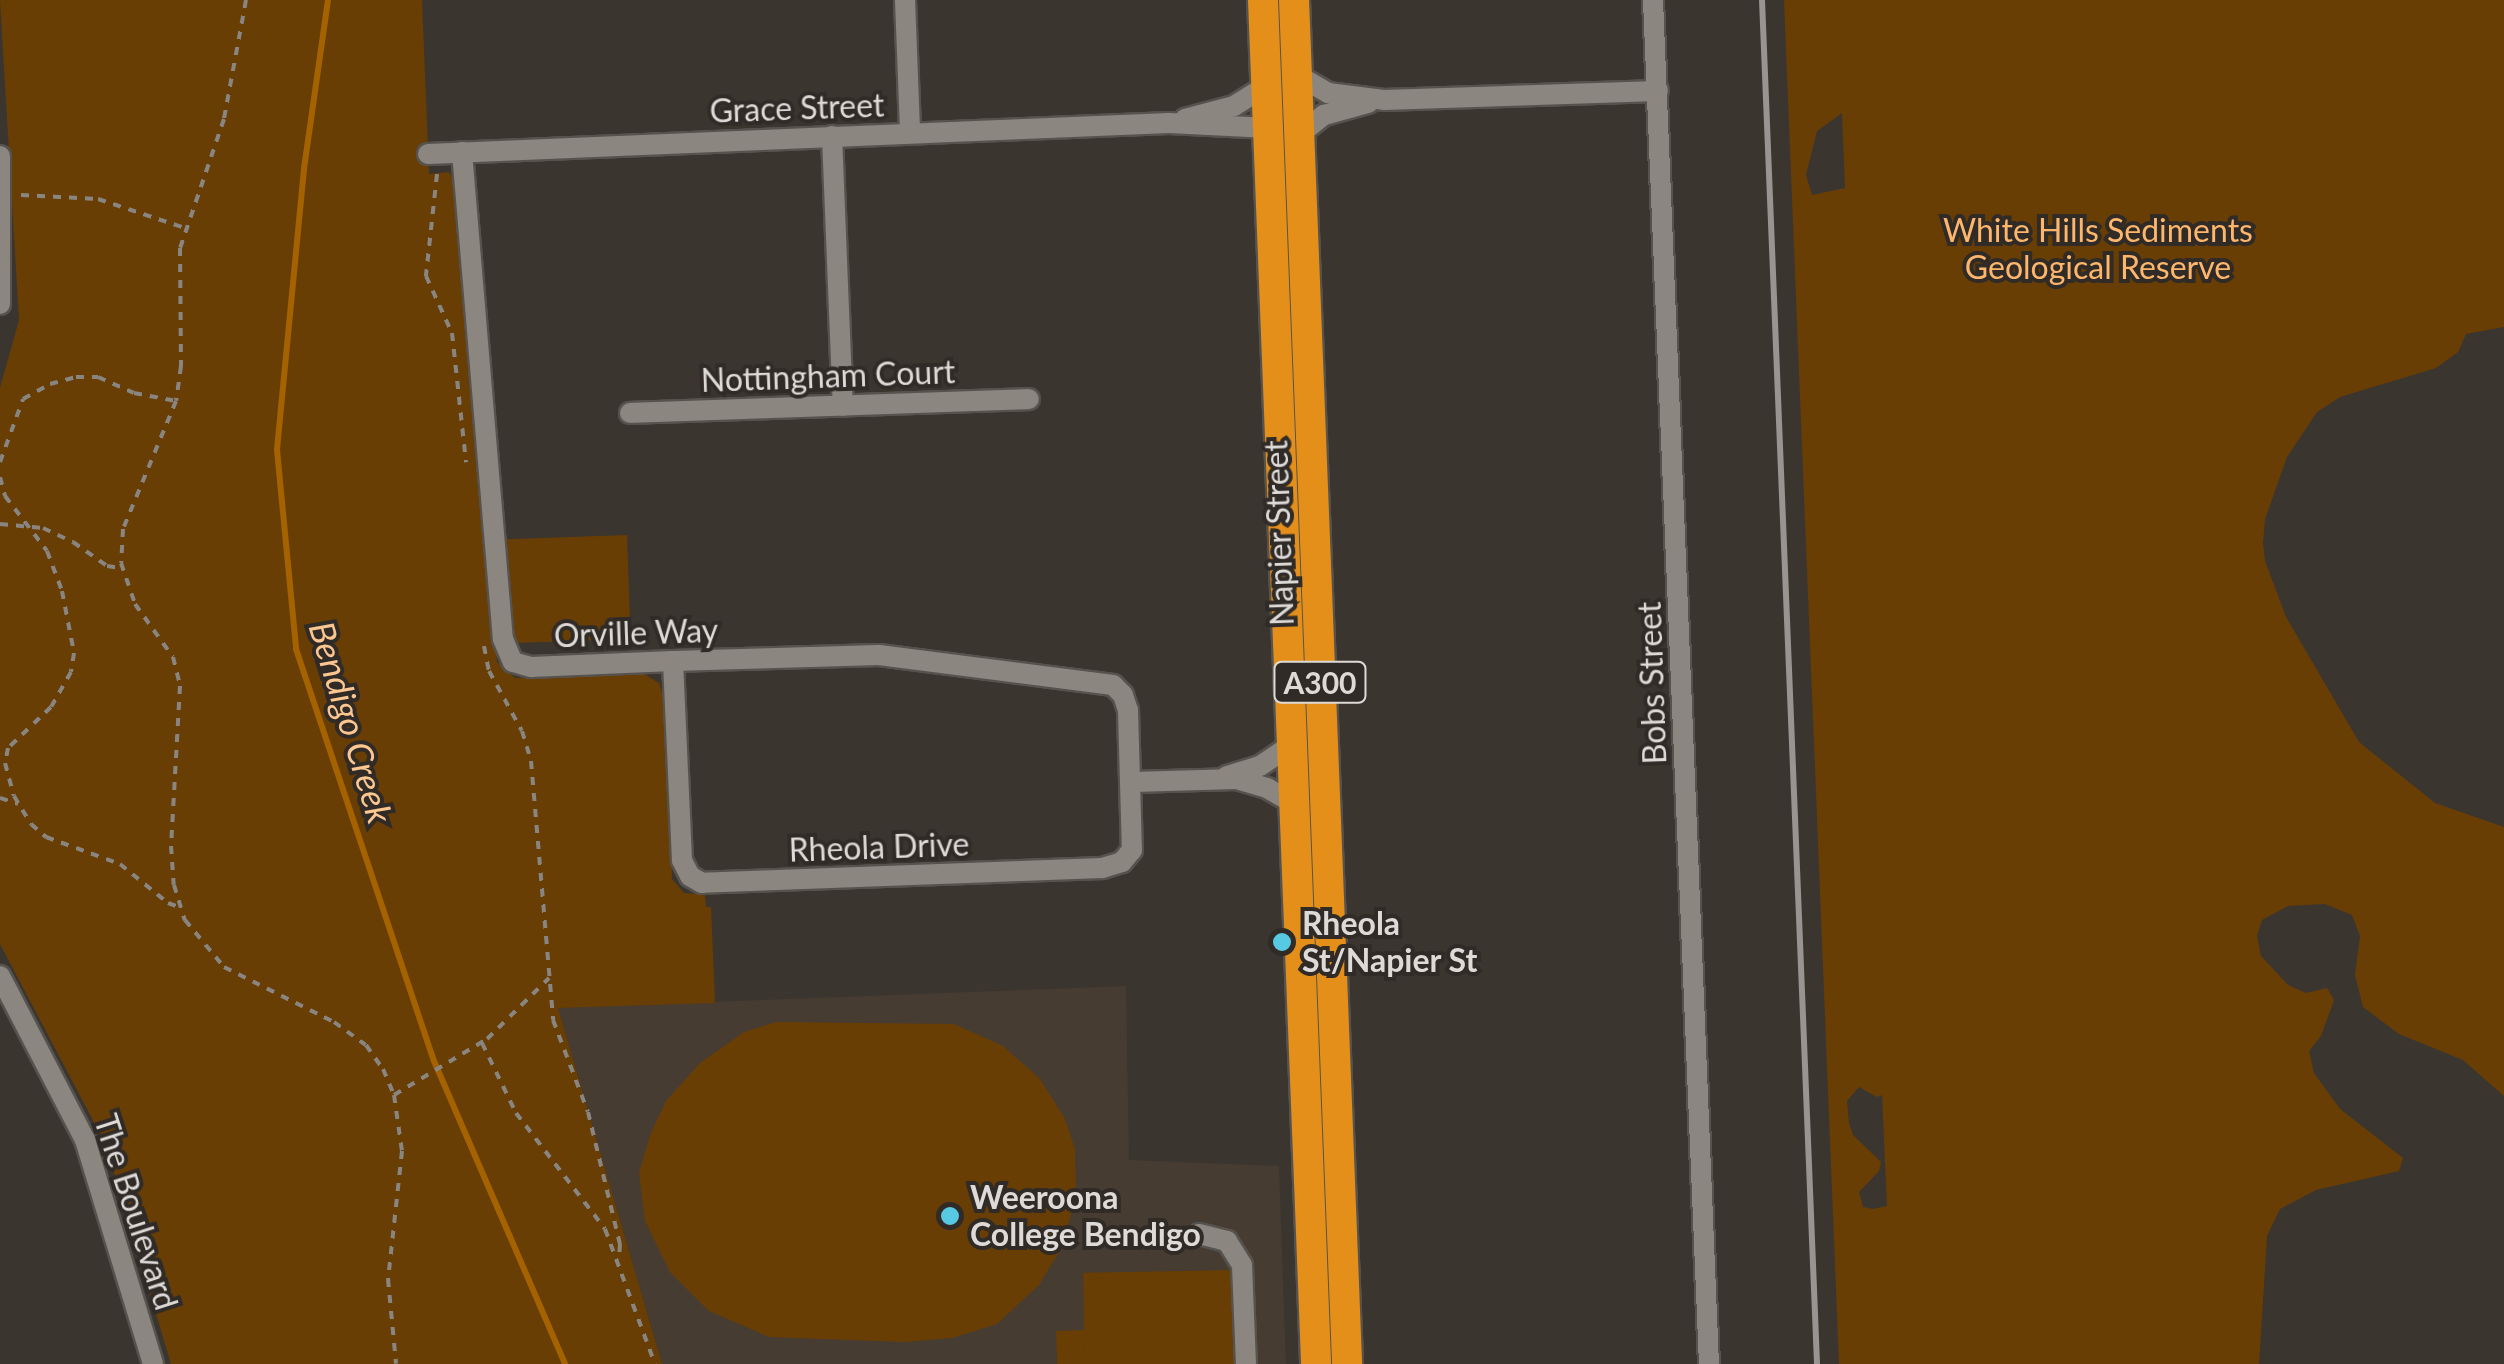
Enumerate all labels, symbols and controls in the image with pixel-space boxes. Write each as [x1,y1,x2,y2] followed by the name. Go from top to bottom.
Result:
[709,86,885,130] street label: Grace Street
[1943,212,2253,287] park label: White Hills Sediments Geological Reserve
[700,352,956,400] street label: Nottingham Court
[1257,439,1301,627] street label: Napier Street
[1630,601,1674,765] street label: Bobs Street
[553,611,719,655] street label: Orville Way
[301,616,403,828] water label: Bendigo Creek
[1272,657,1368,707] road number: A300
[788,825,970,869] street label: Rheola Drive
[1302,905,1478,980] place label: Rheola St/Napier St
[1271,931,1293,953] marker: Rheola St/Napier St
[86,1109,186,1315] street label: The Boulevard
[970,1179,1201,1254] place label: Weeroona College Bendigo
[939,1205,961,1227] marker: Weeroona College Bendigo

